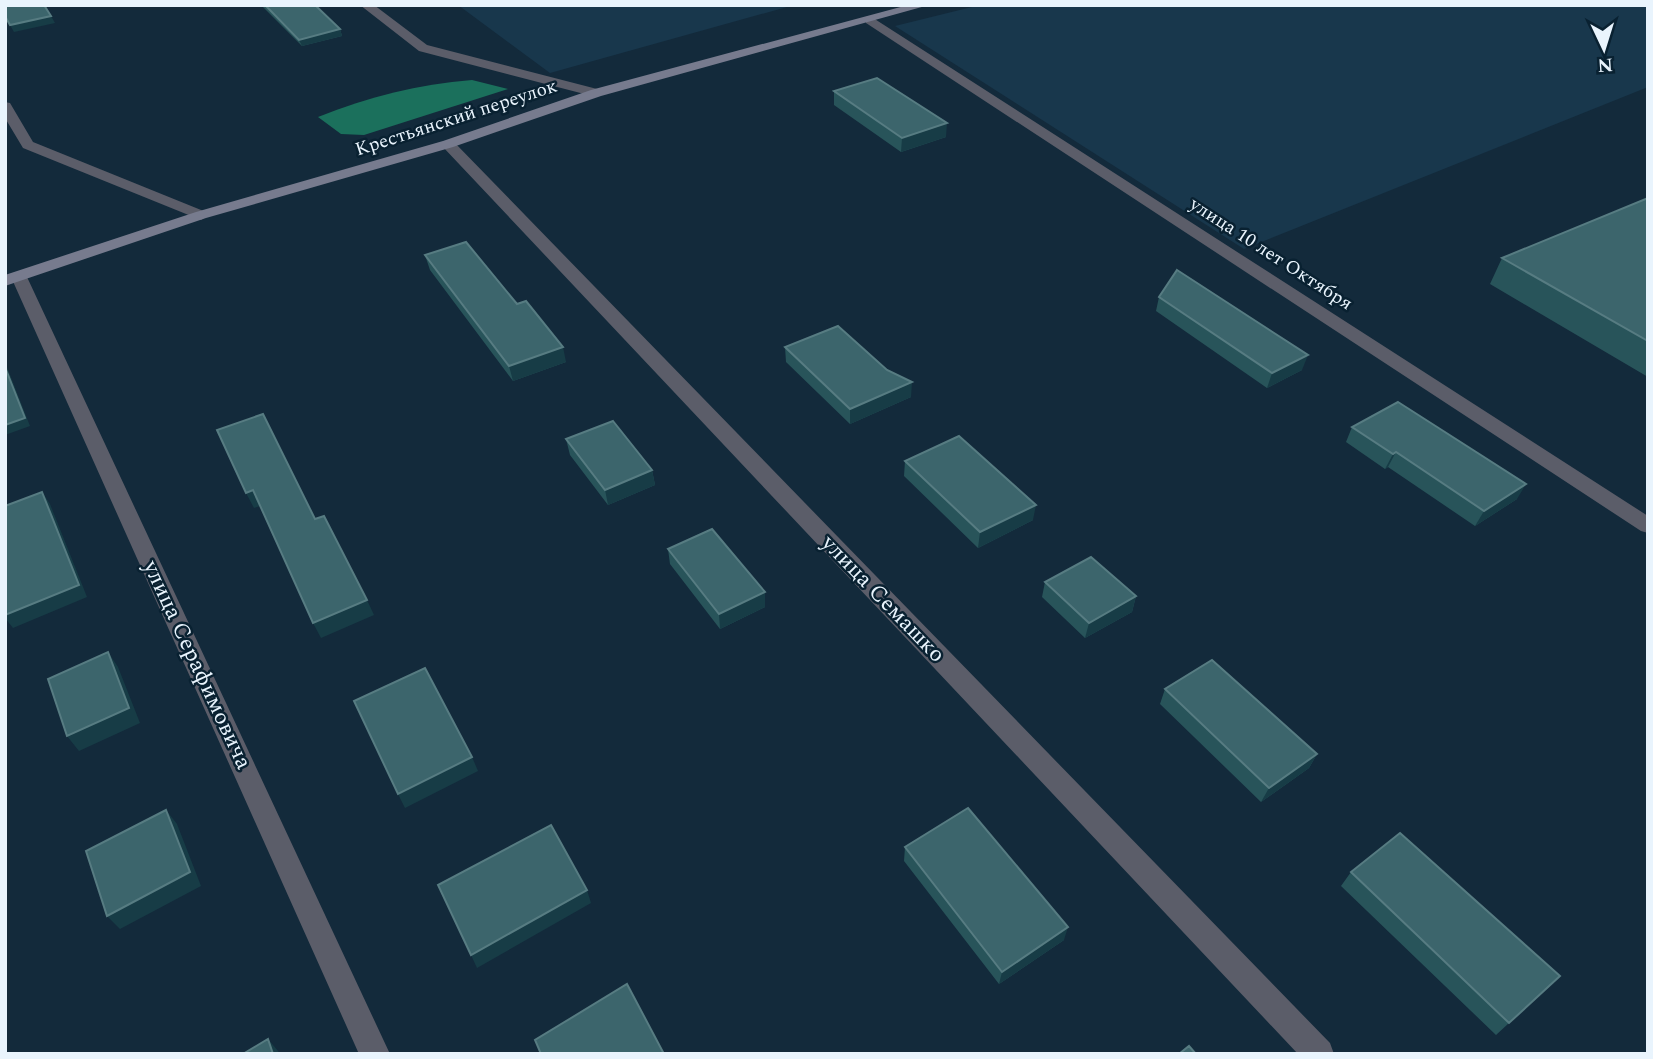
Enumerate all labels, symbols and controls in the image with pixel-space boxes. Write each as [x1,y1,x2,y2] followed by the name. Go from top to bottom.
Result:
[1569,14,1639,84] north arrow
[1596,49,1614,79] text: N
[351,72,561,164] street label: Крестьянский переулок
[1183,190,1359,318] street label: улица 10 лет Октября
[812,526,953,671] street label: улица Семашко
[133,554,261,775] street label: улица Серафимовича

